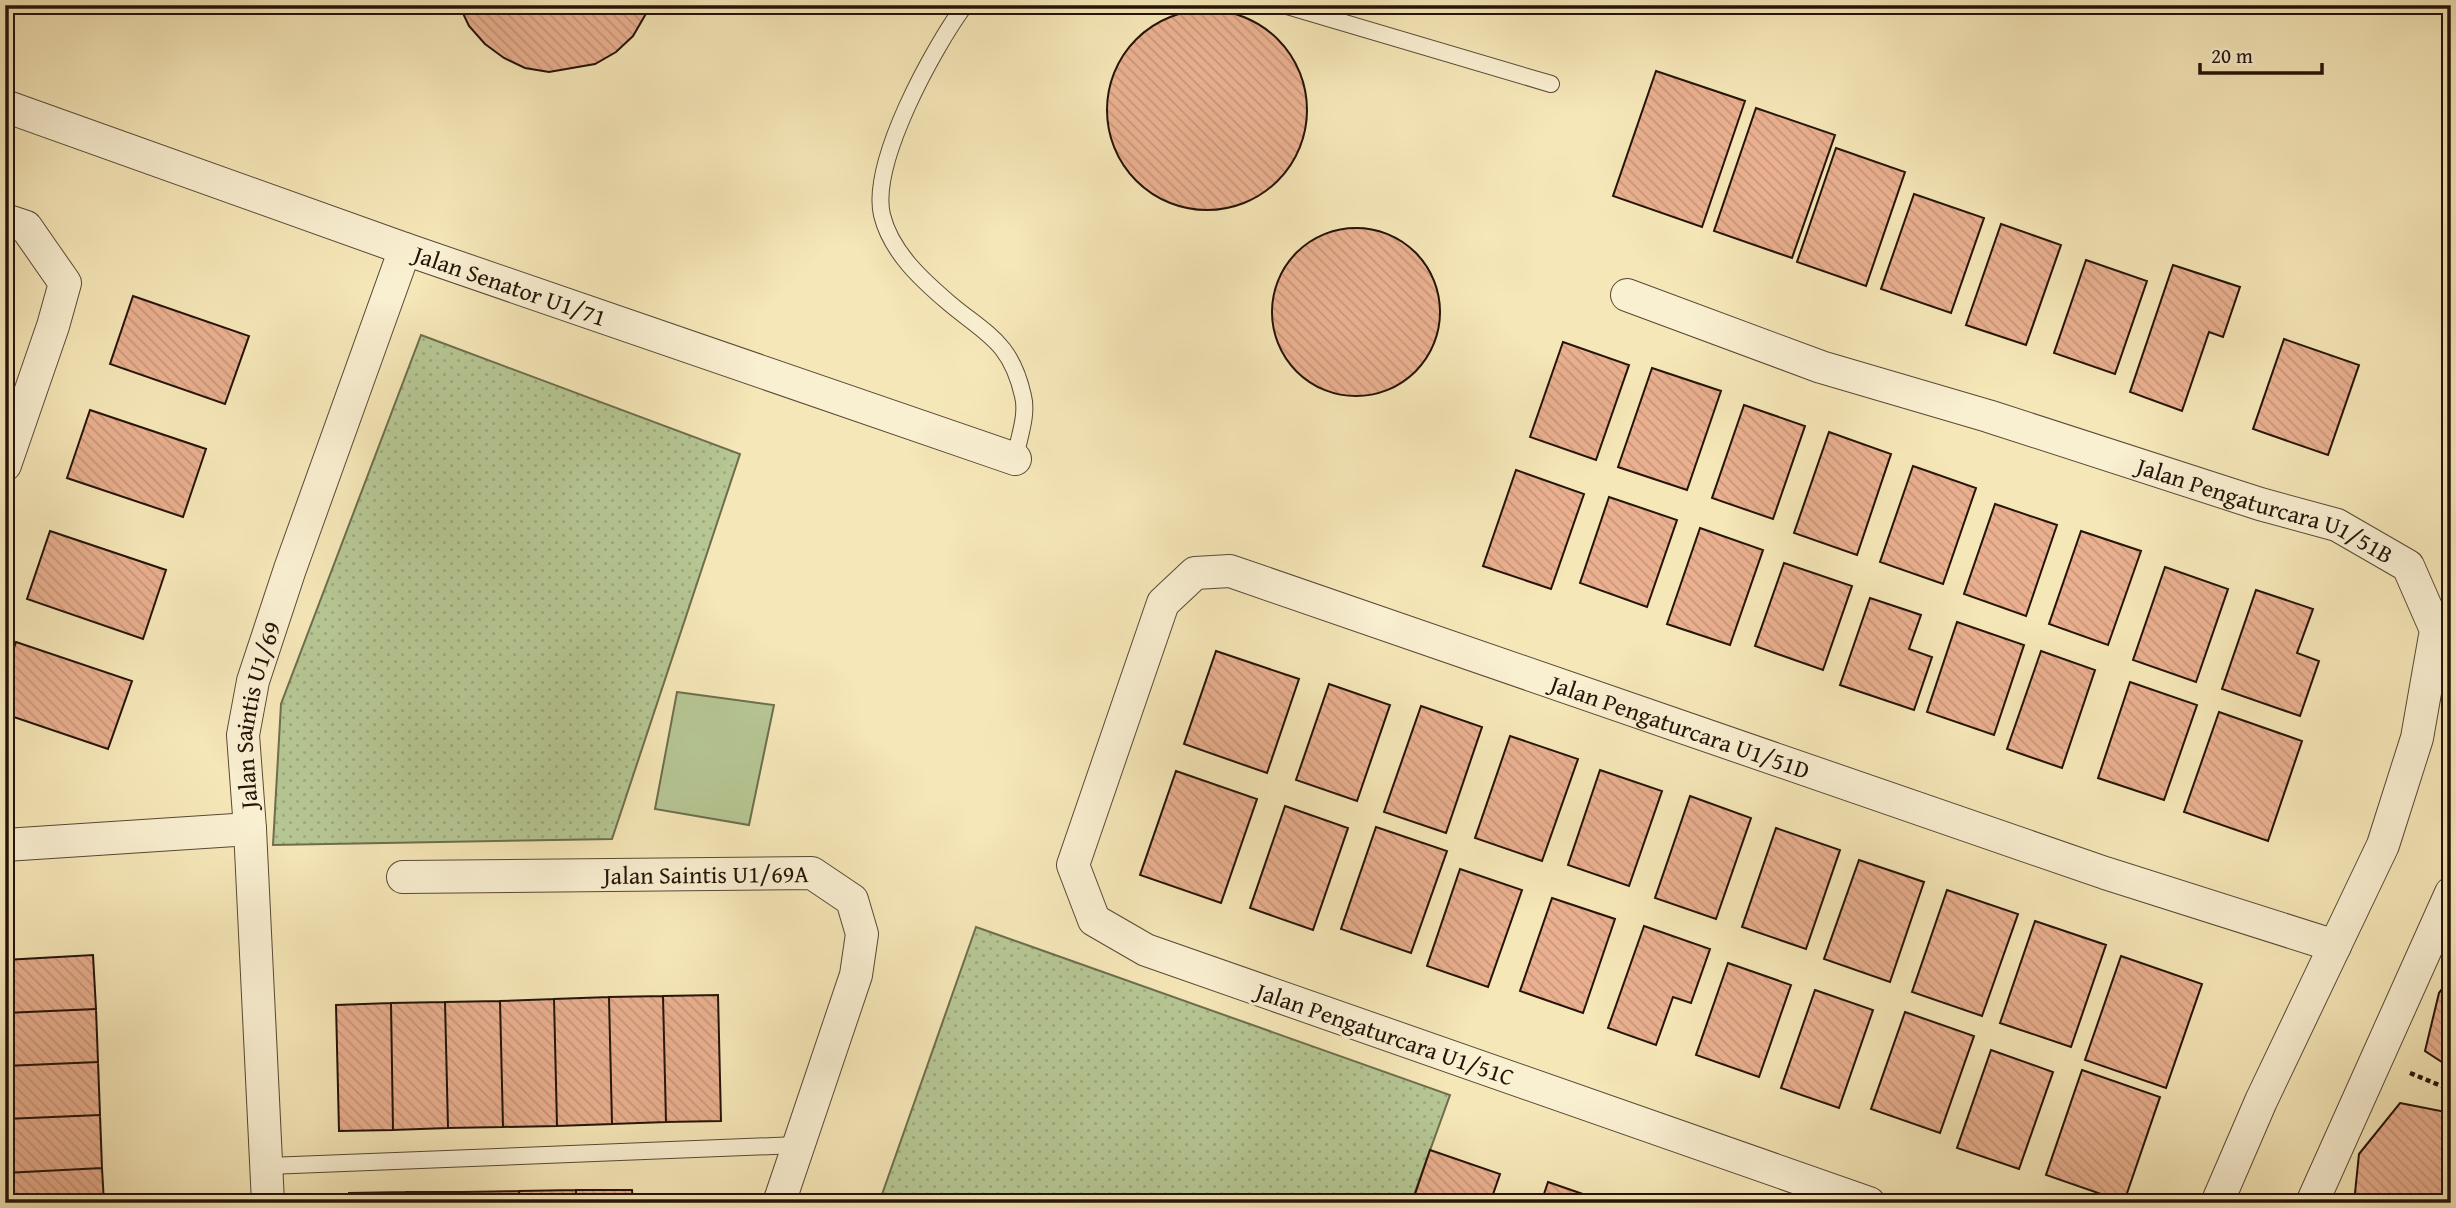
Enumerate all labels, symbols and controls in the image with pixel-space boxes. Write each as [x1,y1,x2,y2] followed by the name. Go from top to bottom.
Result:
[2200,32,2323,76] scale bar
[2211,40,2253,71] text: 20 m
[406,235,611,335] street label: Jalan Senator U1/71
[2129,447,2400,572] street label: Jalan Pengaturcara U1/51B
[225,617,289,813] street label: Jalan Saintis U1/69
[1543,664,1815,787] street label: Jalan Pengaturcara U1/51D
[600,856,809,893] street label: Jalan Saintis U1/69A
[1248,972,1519,1095] street label: Jalan Pengaturcara U1/51C

